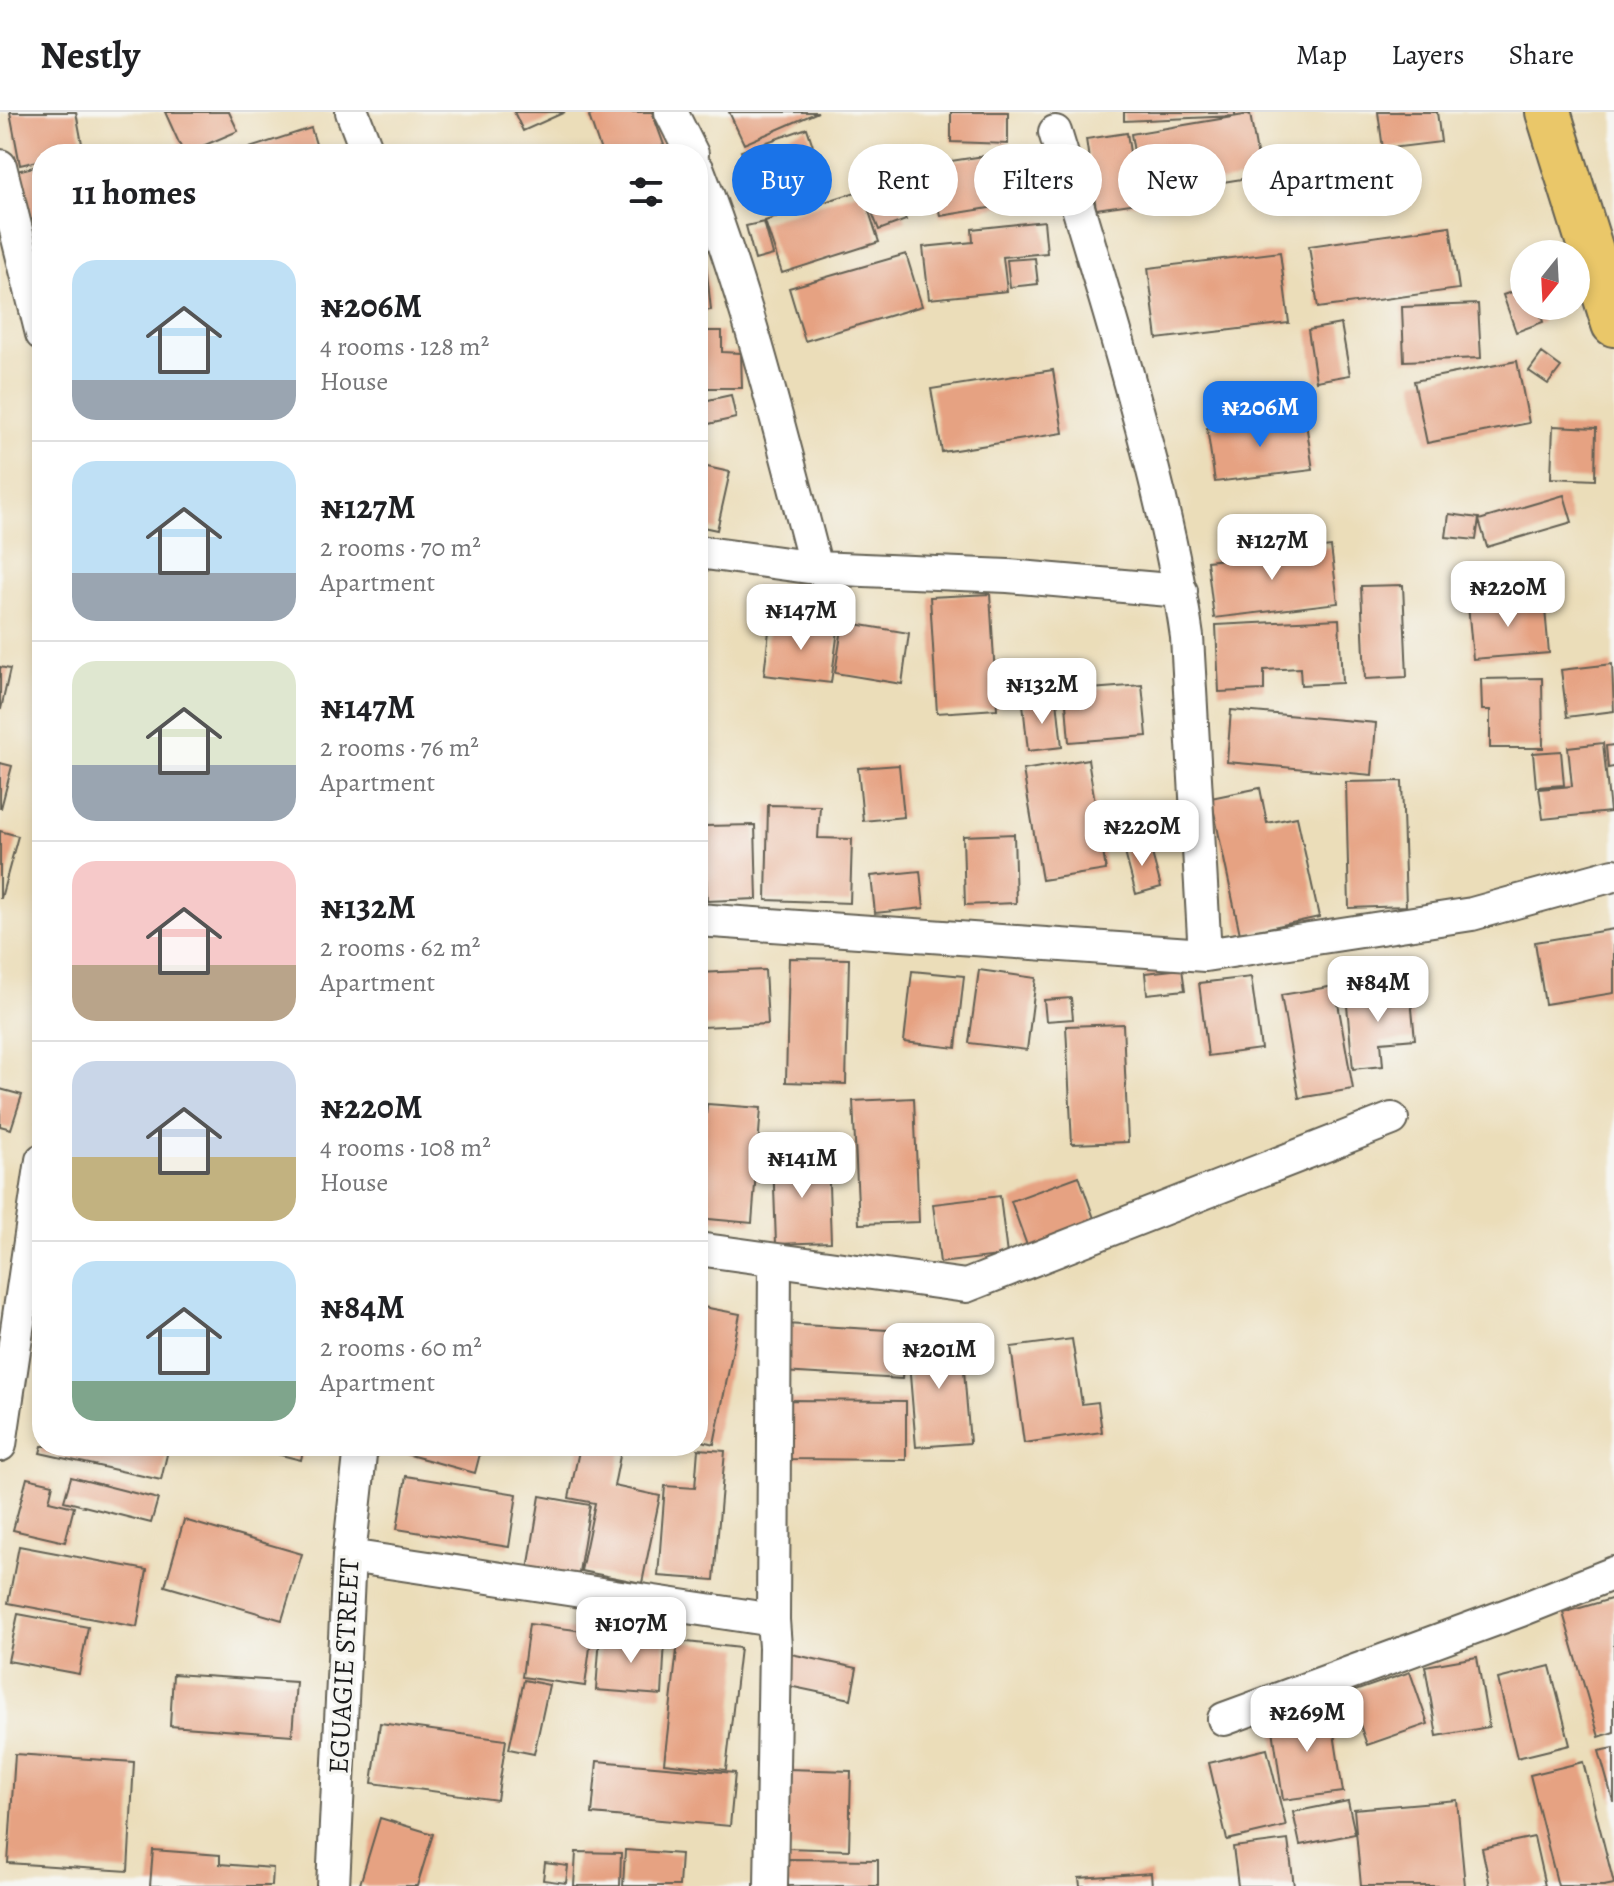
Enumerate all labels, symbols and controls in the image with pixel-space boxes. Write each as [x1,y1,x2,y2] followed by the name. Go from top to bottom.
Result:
[40,29,140,81] text: Nestly
[1296,36,1347,74] text: Map
[1391,36,1464,74] text: Layers
[1508,36,1574,74] text: Share
[732,144,832,216] chip: Buy
[848,144,958,216] chip: Rent
[974,144,1102,216] chip: Filters
[1118,144,1226,216] chip: New
[1242,144,1422,216] chip: Apartment
[72,169,196,216] text: 11 homes
[624,170,668,214] icon: filters
[1510,240,1590,320] north arrow
[1510,240,1590,320] map controls
[320,282,422,329] text: ₦206M
[136,292,232,388] icon: home
[320,329,489,364] text: 4 rooms · 128 m²
[320,364,388,399] text: House
[1204,381,1316,449] pin: ₦206M
[1221,389,1299,424] text: ₦206M
[320,483,416,530] text: ₦127M
[136,493,232,589] icon: home
[1216,514,1328,582] pin: ₦127M
[1235,522,1309,557] text: ₦127M
[320,530,481,565] text: 2 rooms · 70 m²
[1452,561,1564,629] pin: ₦220M
[320,565,435,600] text: Apartment
[1469,569,1547,604] text: ₦220M
[745,584,857,652] pin: ₦147M
[765,592,837,627] text: ₦147M
[986,658,1098,726] pin: ₦132M
[1005,666,1079,701] text: ₦132M
[320,683,415,730] text: ₦147M
[136,693,232,789] icon: home
[320,730,479,765] text: 2 rooms · 76 m²
[320,765,435,800] text: Apartment
[1086,800,1198,868] pin: ₦220M
[1103,808,1181,843] text: ₦220M
[320,883,416,930] text: ₦132M
[136,893,232,989] icon: home
[320,930,480,965] text: 2 rooms · 62 m²
[1331,956,1425,1024] pin: ₦84M
[1346,964,1410,999] text: ₦84M
[320,965,435,1000] text: Apartment
[320,1083,423,1130] text: ₦220M
[136,1093,232,1189] icon: home
[320,1130,491,1165] text: 4 rooms · 108 m²
[746,1132,858,1200] pin: ₦141M
[766,1140,838,1175] text: ₦141M
[320,1165,388,1200] text: House
[320,1283,405,1330] text: ₦84M
[136,1293,232,1389] icon: home
[883,1323,995,1391] pin: ₦201M
[320,1330,482,1365] text: 2 rooms · 60 m²
[901,1331,977,1366] text: ₦201M
[320,1365,435,1400] text: Apartment
[319,1557,369,1775] street label: EGUAGIE STREET
[575,1597,687,1665] pin: ₦107M
[594,1605,668,1640] text: ₦107M
[1251,1686,1363,1754] pin: ₦269M
[1269,1694,1345,1729] text: ₦269M

